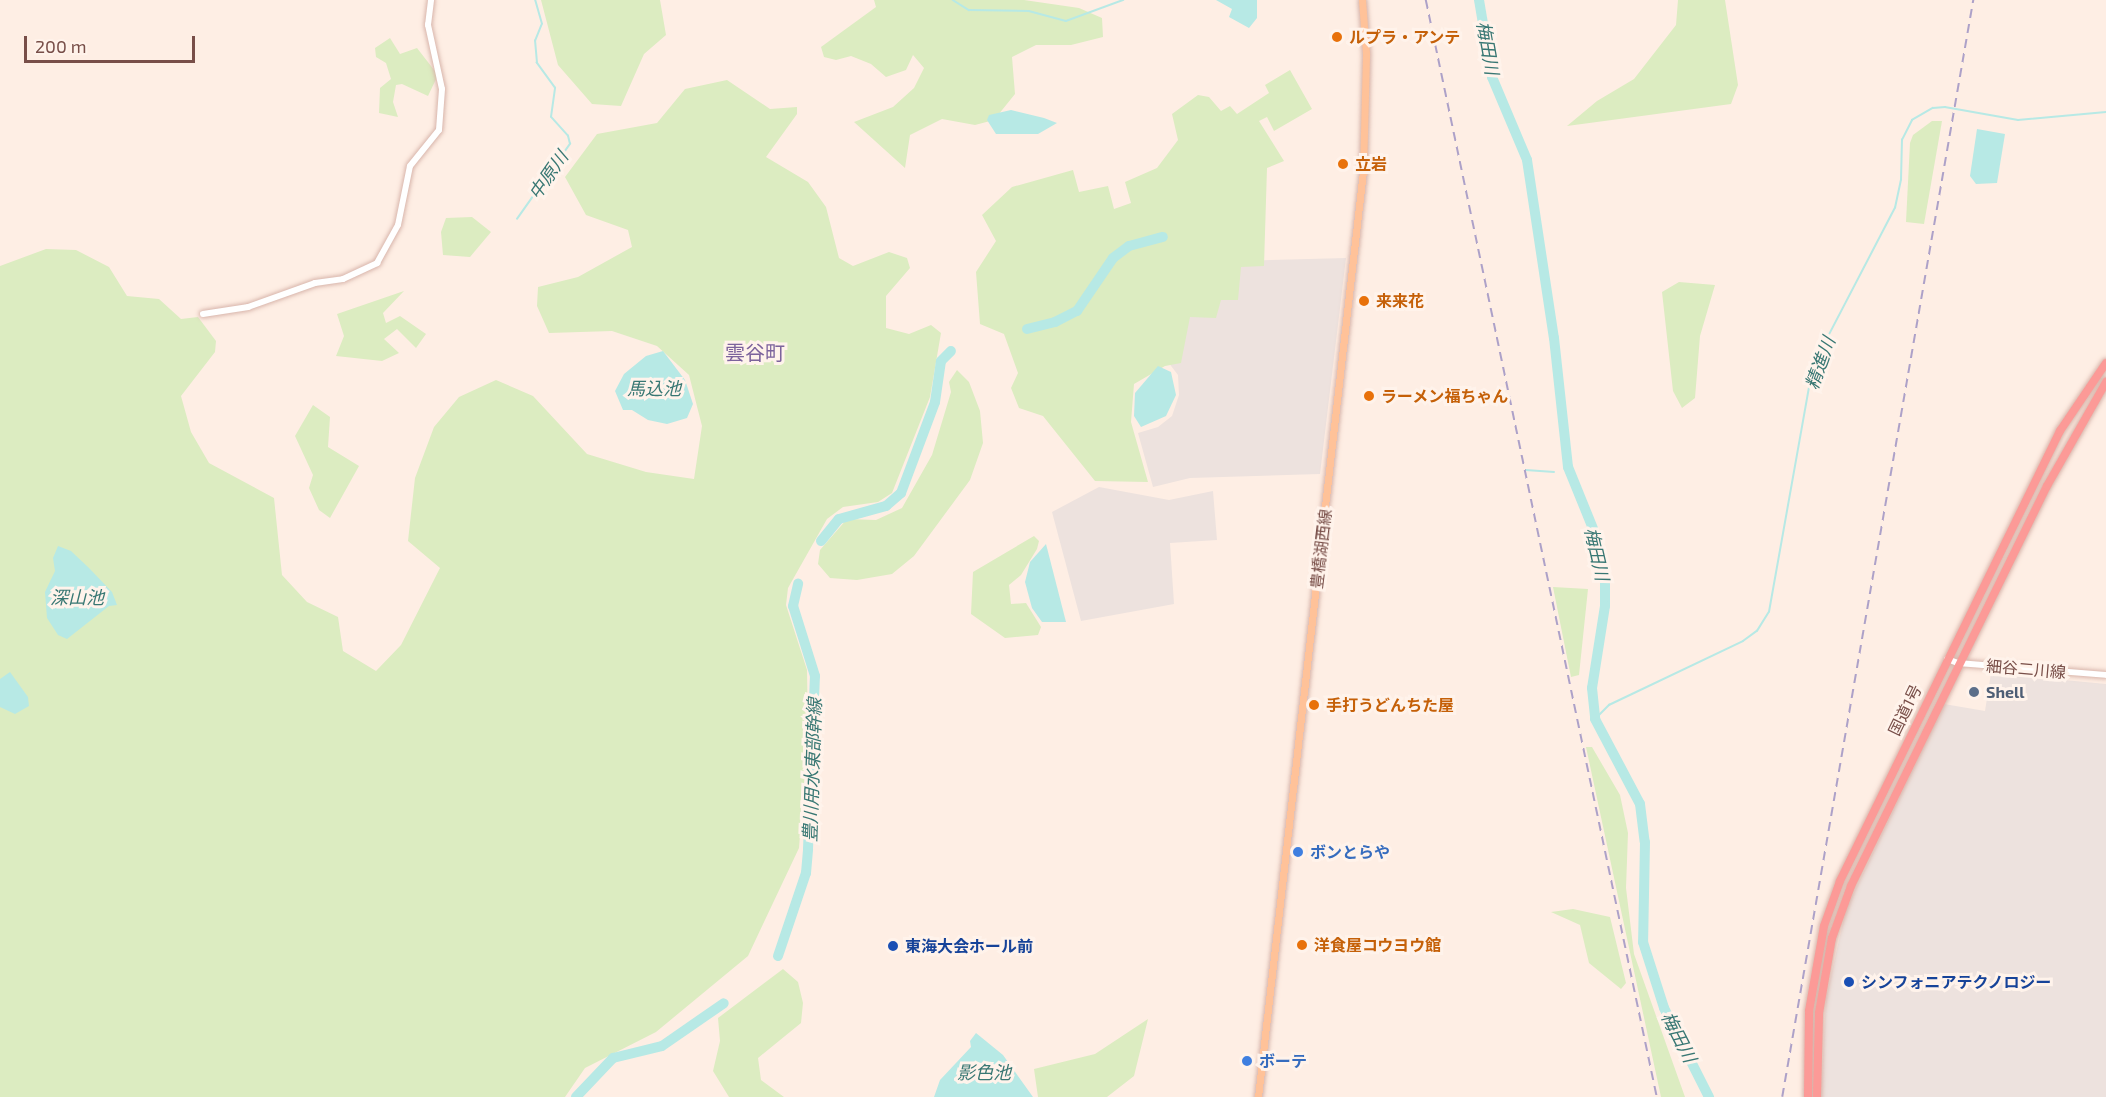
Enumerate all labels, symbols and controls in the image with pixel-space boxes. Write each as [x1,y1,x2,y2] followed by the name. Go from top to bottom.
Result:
[1473,20,1503,76] water label: 梅田川
[27,24,198,62] scale bar
[1349,27,1461,47] place label: ルプラ・アンテ
[1330,30,1344,44] marker: ルプラ・アンテ
[35,35,87,57] text: 200 m
[524,147,572,203] water label: 中原川
[1355,154,1387,174] place label: 立岩
[1336,157,1350,171] marker: 立岩
[1376,291,1424,311] place label: 来来花
[1357,294,1371,308] marker: 来来花
[1801,334,1839,392] water label: 精進川
[725,340,785,364] district label: 雲谷町
[627,377,681,399] water label: 馬込池
[1381,386,1509,406] place label: ラーメン福ちゃん
[1362,389,1376,403] marker: ラーメン福ちゃん
[1307,508,1335,590] street label: 豊橋湖西線
[1580,525,1614,583] water label: 梅田川
[50,586,104,608] water label: 深山池
[1985,656,2067,682] street label: 細谷二川線
[1884,681,1926,739] street label: 国道1号
[1986,682,2025,702] place label: Shell
[1967,685,1981,699] marker: Shell
[1326,695,1454,715] place label: 手打うどんちた屋
[799,698,825,842] water label: 豊川用水東部幹線
[1307,698,1321,712] marker: 手打うどんちた屋
[1310,842,1390,862] place label: ボンとらや
[1291,845,1305,859] marker: ボンとらや
[1314,935,1442,955] place label: 洋食屋コウヨウ館
[905,936,1033,956] place label: 東海大会ホール前
[1295,938,1309,952] marker: 洋食屋コウヨウ館
[886,939,900,953] marker: 東海大会ホール前
[1861,972,2053,992] place label: シンフォニアテクノロジー
[1842,975,1856,989] marker: シンフォニアテクノロジー
[1657,1008,1701,1066] water label: 梅田川
[1259,1051,1307,1071] place label: ボーテ
[1240,1054,1254,1068] marker: ボーテ
[957,1061,1011,1083] water label: 影色池

